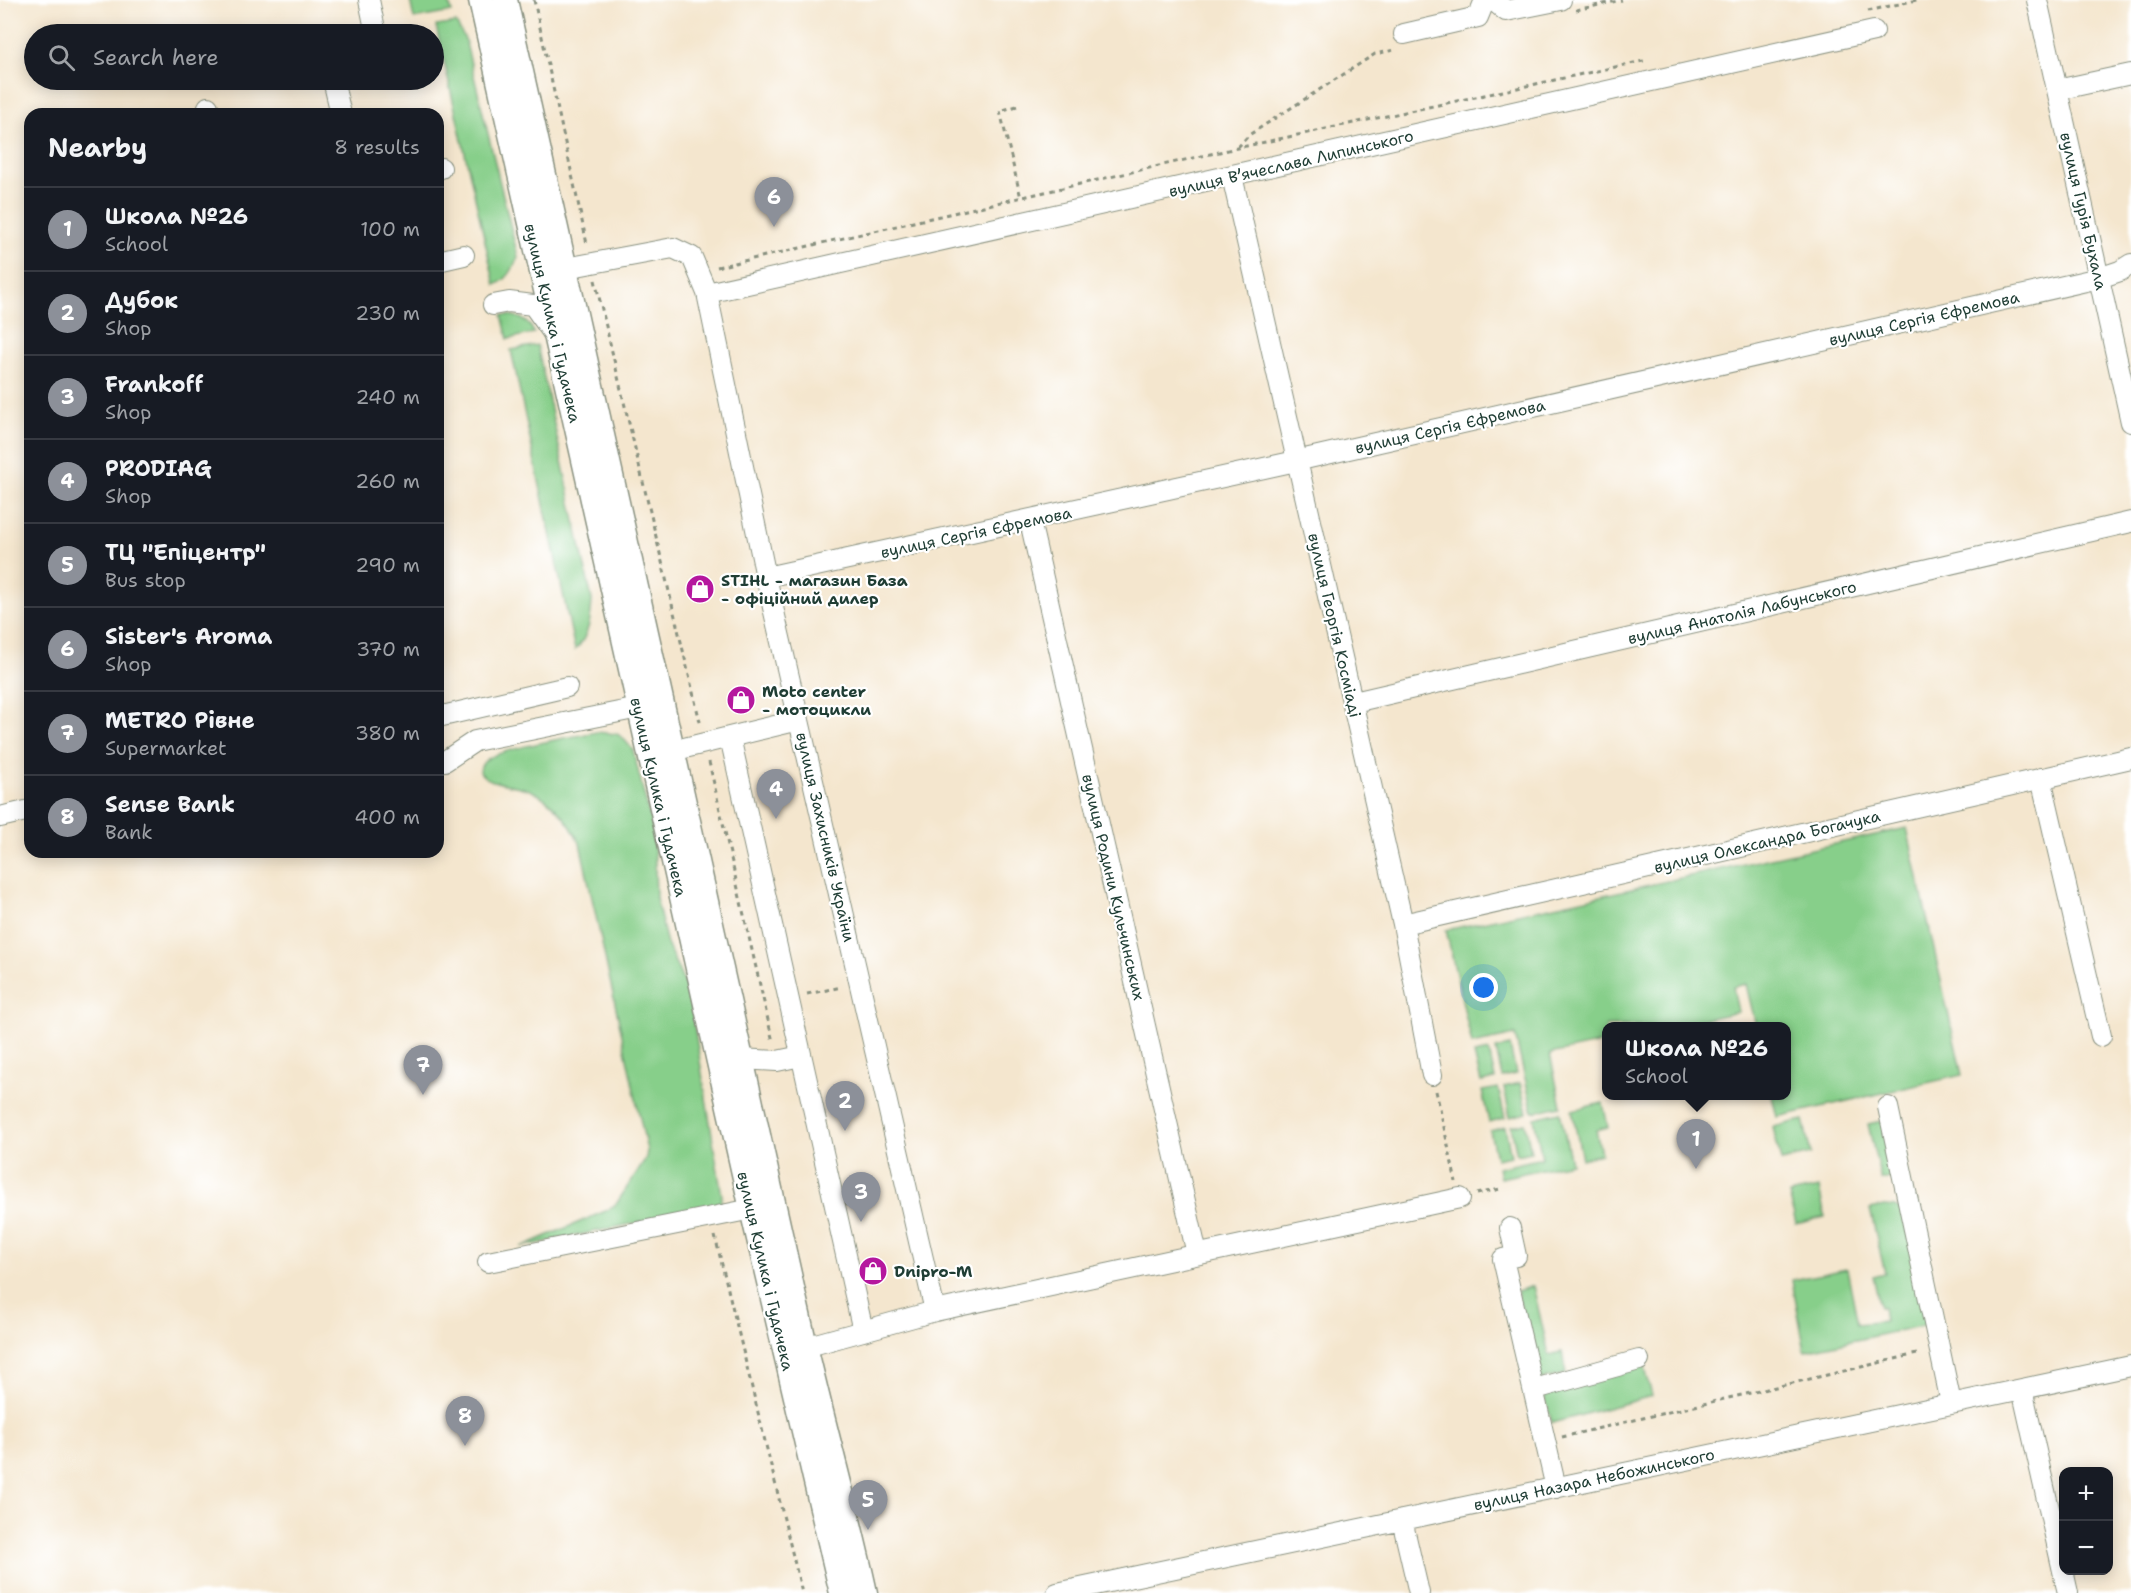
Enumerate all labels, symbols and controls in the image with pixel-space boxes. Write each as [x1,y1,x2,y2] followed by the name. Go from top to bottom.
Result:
[24,24,444,90] search box
[45,41,78,74] icon: search
[93,43,219,72] text: Search here
[1167,125,1416,202] street label: вулиця Вʼячеслава Липинського
[48,130,147,165] text: Nearby
[2055,130,2112,292] street label: вулиця Гурія Бухала
[334,134,420,160] text: 8 results
[754,178,794,227] pin: 6
[105,202,248,231] text: Школа №26
[63,216,72,242] text: 1
[360,216,420,242] text: 100 m
[519,221,586,425] street label: вулиця Кулика і Гудачека
[105,231,168,257] text: School
[105,286,178,315] text: Дубок
[1827,286,2021,351] street label: вулиця Сергія Єфремова
[61,300,75,326] text: 2
[355,300,420,326] text: 230 m
[105,315,152,341] text: Shop
[105,370,203,399] text: Frankoff
[61,384,75,410] text: 3
[355,384,420,410] text: 240 m
[1353,394,1547,459] street label: вулиця Сергія Єфремова
[105,399,152,425] text: Shop
[105,454,212,483] text: PRODIAG
[61,468,75,494] text: 4
[355,468,420,494] text: 260 m
[105,483,152,509] text: Shop
[879,502,1074,563] street label: вулиця Сергія Єфремова
[1303,531,1366,719] street label: вулиця Георгія Косміаді
[105,538,266,567] text: ТЦ "Епіцентр"
[61,552,74,578] text: 5
[355,552,420,578] text: 290 m
[105,567,186,593] text: Bus stop
[721,570,908,609] place label: STIHL - магазин База - офіційний дилер
[684,573,716,605] shop icon: STIHL - магазин База - офіційний дилер
[1626,576,1859,649] street label: вулиця Анатолія Лабунського
[105,622,272,651] text: Sister's Aroma
[61,636,75,662] text: 6
[356,636,420,662] text: 370 m
[105,651,152,677] text: Shop
[762,681,871,720] place label: Moto center - мотоцикли
[725,684,757,716] shop icon: Moto center - мотоцикли
[625,695,692,899] street label: вулиця Кулика і Гудачека
[105,706,255,735] text: METRO Рівне
[61,720,75,746] text: 7
[355,720,420,746] text: 380 m
[791,730,860,944] street label: вулиця Захисників України
[105,735,227,761] text: Supermarket
[756,770,796,819] pin: 4
[1077,772,1150,1002] street label: вулиця Родини Кульчинських
[105,790,235,819] text: Sense Bank
[61,804,75,830] text: 8
[354,804,420,830] text: 400 m
[1652,805,1882,878] street label: вулиця Олександра Богачука
[105,819,153,845] text: Bank
[1469,973,1498,1002] your location
[1602,1022,1791,1100] popup
[1625,1034,1768,1063] text: Школа №26
[404,1046,442,1095] pin: 7
[1625,1063,1688,1089] text: School
[826,1082,864,1131] pin: 2
[1676,1120,1716,1169] pin: 1
[732,1169,799,1373] street label: вулиця Кулика і Гудачека
[842,1172,880,1222] pin: 3
[857,1255,889,1287] shop icon: Dnipro-M
[894,1261,973,1282] place label: Dnipro-M
[446,1396,484,1446] pin: 8
[1472,1444,1717,1515] street label: вулиця Назара Небожинського
[2059,1467,2113,1575] map controls
[2059,1467,2113,1521] button: +
[848,1480,888,1530] pin: 5
[2059,1521,2113,1575] button: −

